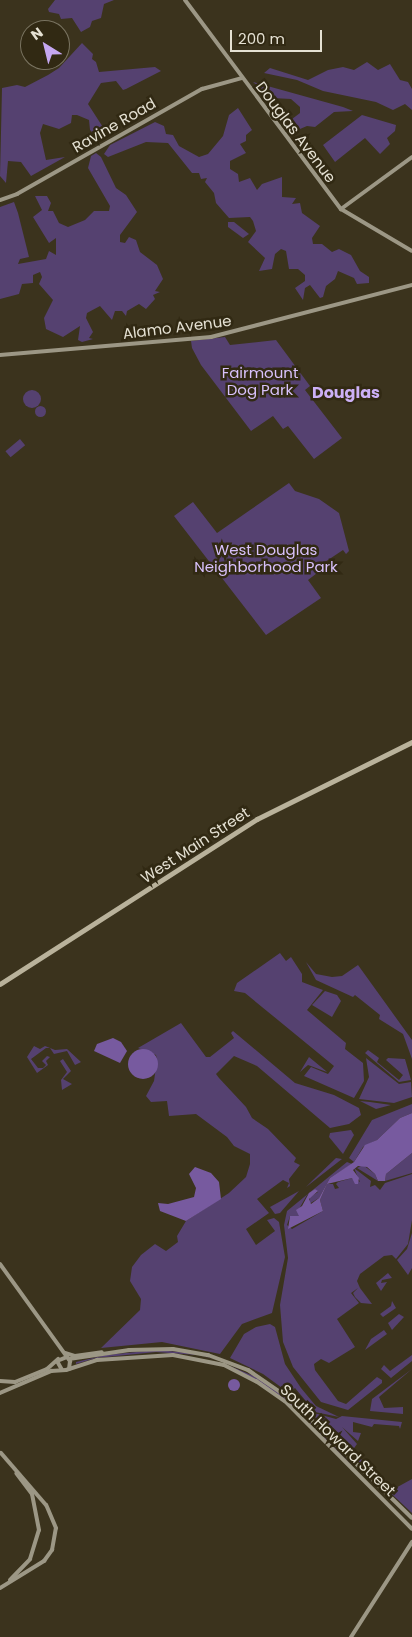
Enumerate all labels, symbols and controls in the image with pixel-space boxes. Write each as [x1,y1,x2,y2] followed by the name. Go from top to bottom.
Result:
[20,20,70,70] north arrow
[232,20,324,52] scale bar
[27,22,47,45] text: N
[238,28,285,49] text: 200 m
[252,78,340,186] street label: Douglas Avenue
[69,94,159,156] street label: Ravine Road
[122,311,232,343] street label: Alamo Avenue
[222,363,298,398] park label: Fairmount Dog Park
[312,383,380,403] district label: Douglas
[194,540,338,575] park label: West Douglas Neighborhood Park
[137,803,253,887] street label: West Main Street
[277,1380,399,1500] street label: South Howard Street

